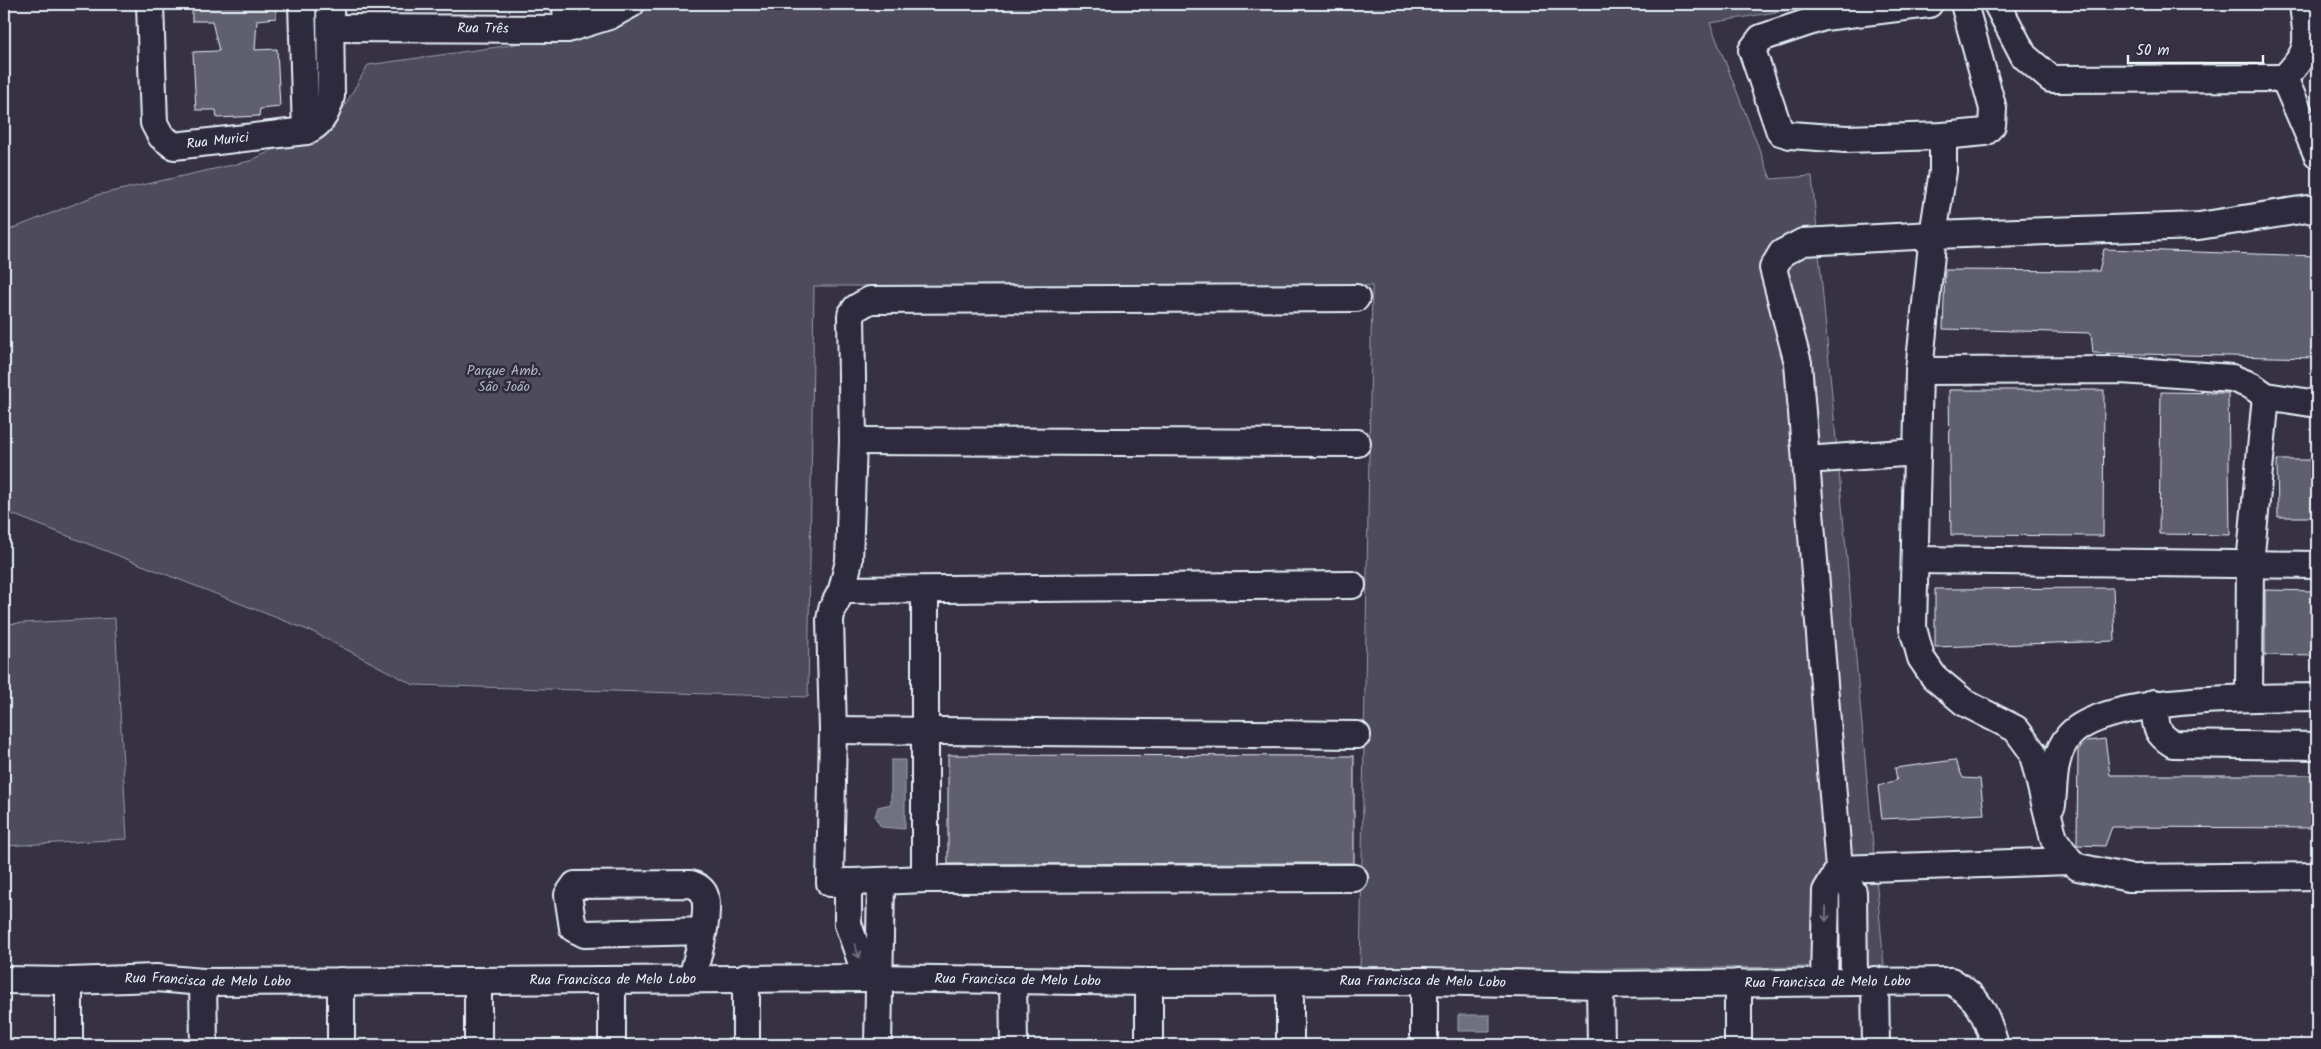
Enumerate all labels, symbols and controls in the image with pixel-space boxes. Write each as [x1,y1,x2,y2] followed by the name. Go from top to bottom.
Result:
[457,18,509,40] street label: Rua Três
[2128,32,2264,64] scale bar
[2136,39,2170,63] text: 50 m
[185,127,250,156] street label: Rua Murici
[467,360,541,398] park label: Parque Amb. São João
[1821,906,1830,922] one-way arrow
[853,943,862,958] one-way arrow
[124,967,291,993] street label: Rua Francisca de Melo Lobo
[529,968,696,992] street label: Rua Francisca de Melo Lobo
[934,968,1101,992] street label: Rua Francisca de Melo Lobo
[1339,970,1506,994] street label: Rua Francisca de Melo Lobo
[1744,970,1911,994] street label: Rua Francisca de Melo Lobo

